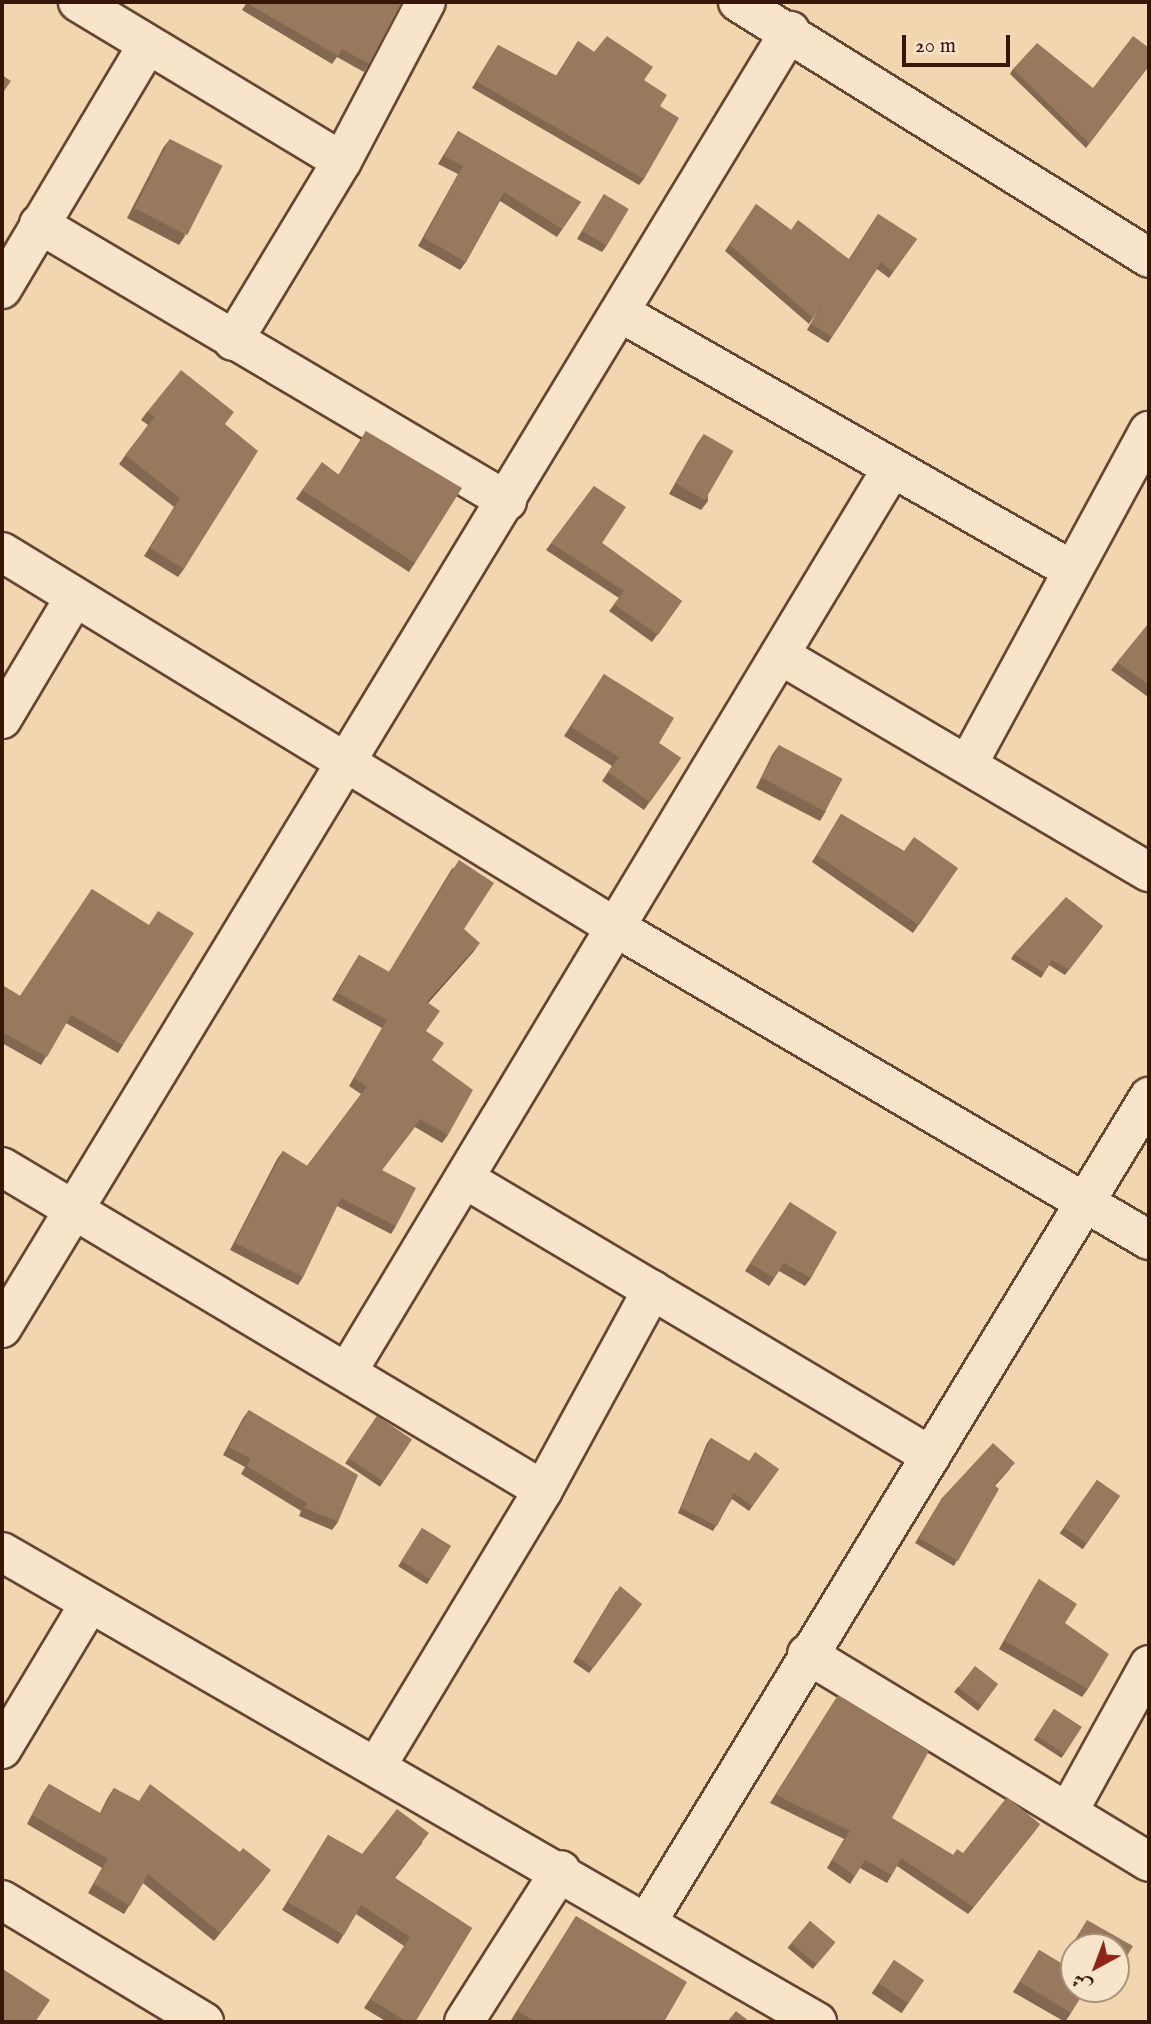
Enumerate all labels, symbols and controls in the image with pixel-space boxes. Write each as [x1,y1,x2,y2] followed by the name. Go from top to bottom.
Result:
[906,21,1014,65] scale bar
[915,33,956,60] text: 20 m
[1060,1933,1130,2003] north arrow
[1068,1967,1098,1998] text: ش

